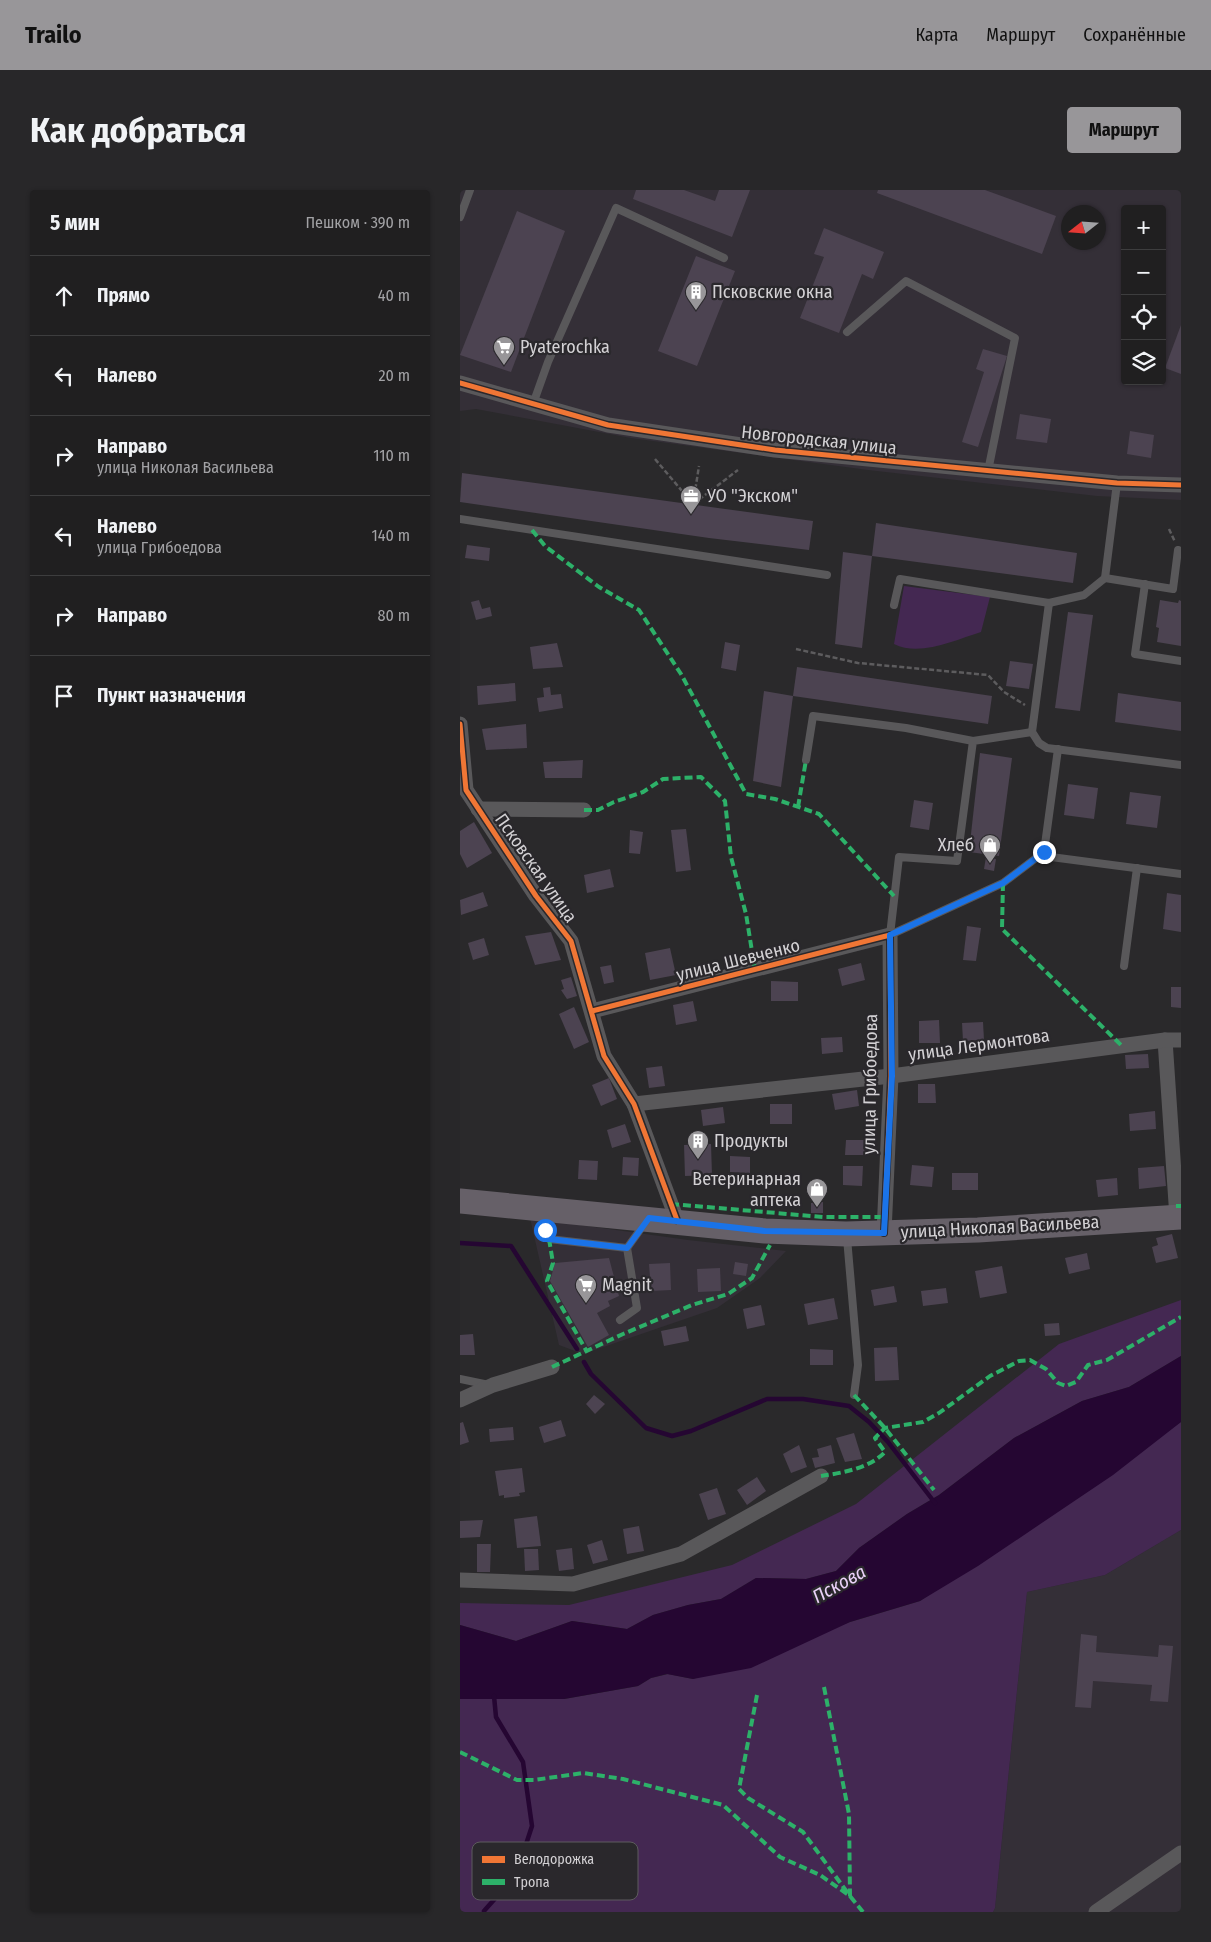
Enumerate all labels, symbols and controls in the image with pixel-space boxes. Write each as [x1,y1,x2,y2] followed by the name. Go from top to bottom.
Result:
[25,21,82,49] text: Trailo
[915,24,958,46] text: Карта
[986,24,1055,46] text: Маршрут
[1083,24,1186,46] text: Сохранённые
[1067,107,1181,153] button: Маршрут
[30,109,247,151] text: Как добраться
[1061,205,1106,250] north arrow
[1121,205,1166,385] map controls
[1121,205,1166,250] button: +
[50,210,100,236] text: 5 мин
[305,213,410,232] text: Пешком · 390 m
[1121,250,1166,295] button: −
[684,280,708,311] building icon: Псковские окна
[712,281,833,303] place label: Псковские окна
[50,282,78,310] icon: ahead
[97,284,150,307] text: Прямо
[378,286,410,305] text: 40 m
[1121,295,1166,340] button: locate
[492,335,516,366] supermarket icon: Pyaterochka
[520,336,610,358] place label: Pyaterochka
[1121,340,1166,385] button: layers
[50,362,78,390] icon: left
[97,364,157,387] text: Налево
[379,366,410,385] text: 20 m
[740,421,898,459] street label: Новгородская улица
[97,435,167,458] text: Направо
[50,442,78,470] icon: right
[373,446,410,465] text: 110 m
[97,458,274,477] text: улица Николая Васильева
[679,484,703,515] office icon: УО "Экском"
[706,485,798,507] place label: УО "Экском"
[97,515,157,538] text: Налево
[50,522,78,550] icon: left
[372,526,410,545] text: 140 m
[97,538,222,557] text: улица Грибоедова
[50,602,78,630] icon: right
[97,604,167,627] text: Направо
[378,606,410,625] text: 80 m
[50,682,78,710] icon: arrive
[97,684,246,707] text: Пункт назначения
[490,809,582,927] street label: Псковская улица
[978,833,1002,864] shop icon: Хлеб
[938,834,974,856] place label: Хлеб
[1033,841,1056,864] route end
[674,934,802,986] street label: улица Шевченко
[858,1013,882,1154] street label: улица Грибоедова
[907,1024,1051,1066] street label: улица Лермонтова
[686,1129,710,1160] building icon: Продукты
[714,1130,789,1152] place label: Продукты
[692,1168,801,1211] place label: Ветеринарная аптека
[805,1177,829,1208] shop icon: Ветеринарная аптека
[900,1211,1100,1243] street label: улица Николая Васильева
[534,1219,557,1242] route start
[574,1273,598,1304] supermarket icon: Magnit
[602,1274,652,1296] place label: Magnit
[808,1560,870,1608] water label: Пскова
[472,1842,638,1900] legend
[514,1851,594,1868] text: Велодорожка
[514,1874,550,1891] text: Тропа

